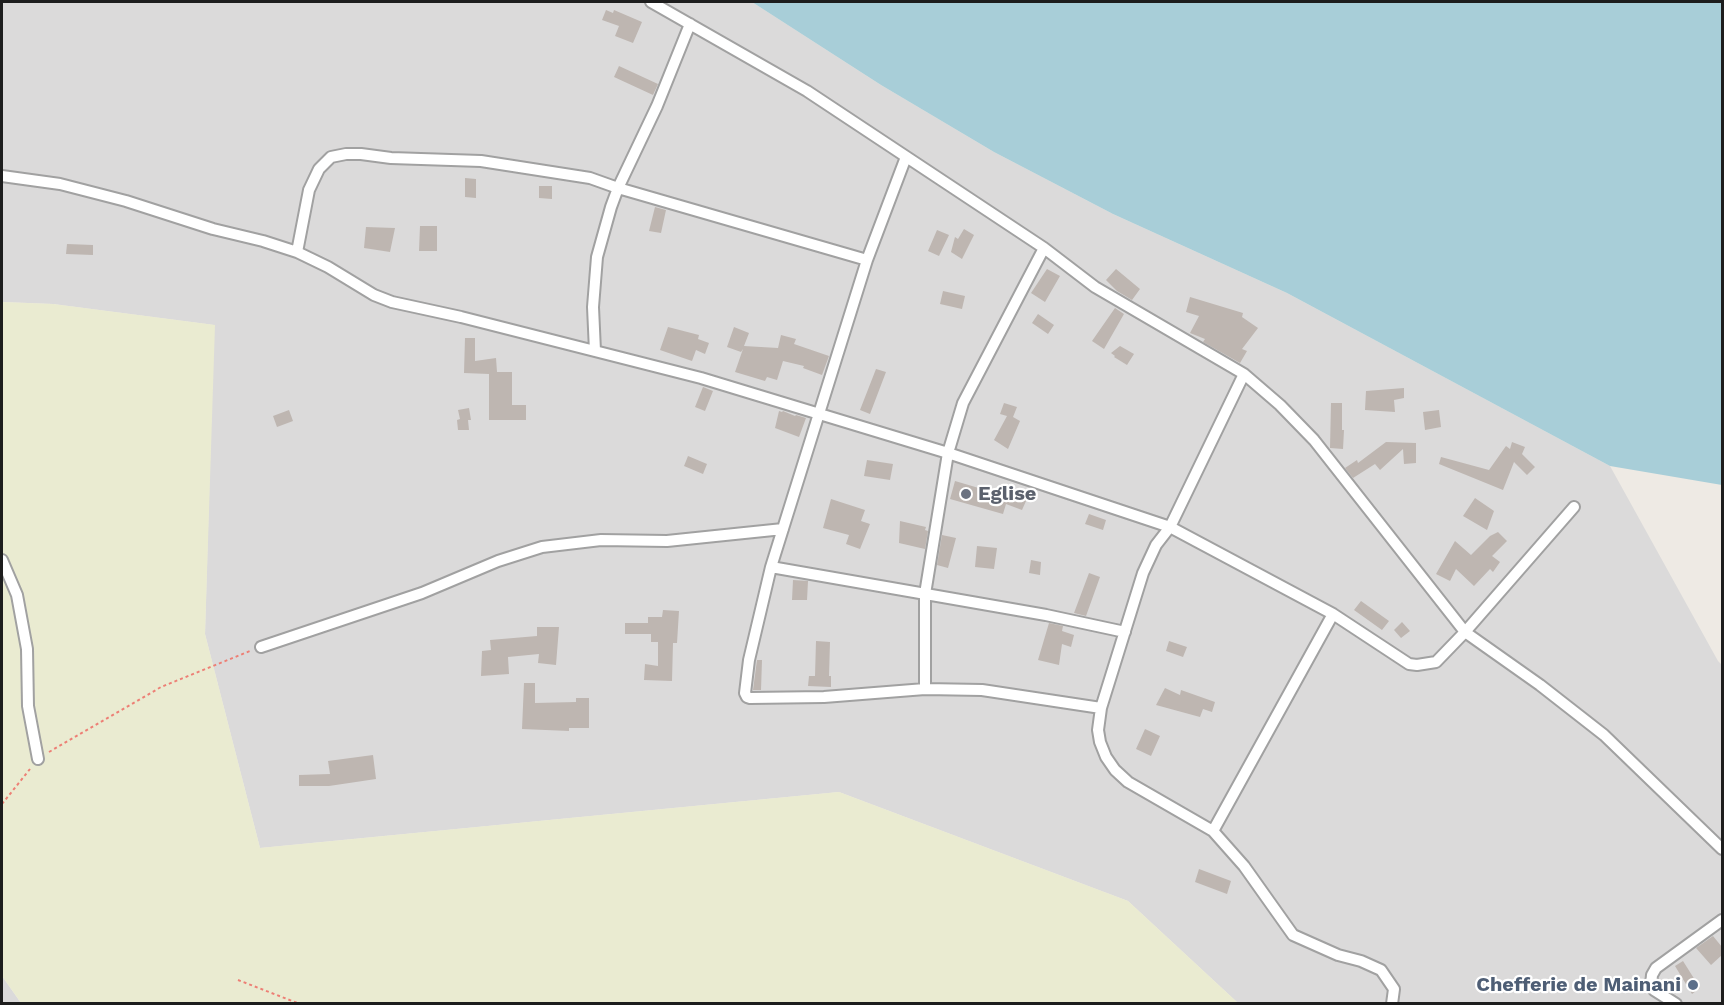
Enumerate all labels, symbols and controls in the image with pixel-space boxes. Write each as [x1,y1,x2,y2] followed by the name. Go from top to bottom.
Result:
[978,482,1036,506] place label: Eglise
[959,487,973,501] marker: Eglise
[1476,973,1681,997] place label: Chefferie de Mainani
[1686,978,1700,992] marker: Chefferie de Mainani

